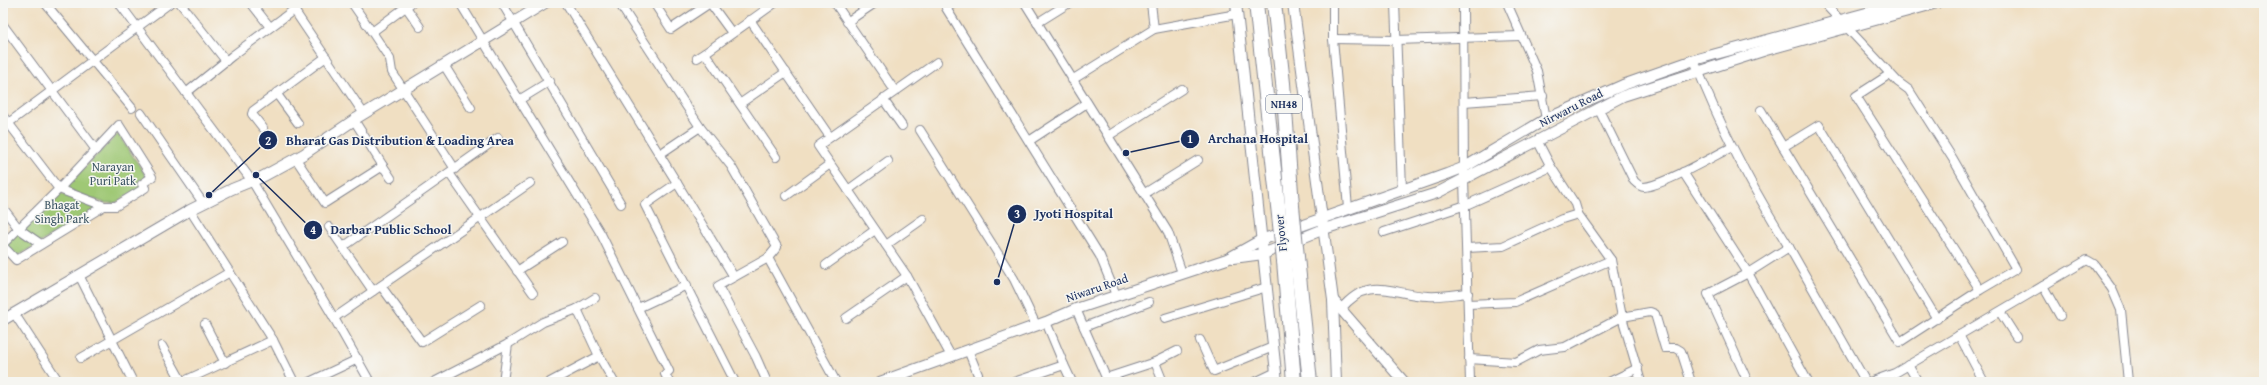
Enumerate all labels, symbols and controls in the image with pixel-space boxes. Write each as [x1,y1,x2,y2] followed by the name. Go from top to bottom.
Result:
[1536,84,1606,131] street label: Nirwaru Road
[1266,95,1302,113] road number: NH48
[1180,126,1316,151] callout: Archana Hospital
[258,128,522,153] callout: Bharat Gas Distribution & Loading Area
[1208,129,1308,148] text: Archana Hospital
[1187,130,1193,147] text: 1
[286,131,514,150] text: Bharat Gas Distribution & Loading Area
[265,132,271,149] text: 2
[90,158,137,189] park label: Narayan Puri Patk
[35,196,90,227] park label: Bhagat Singh Park
[1007,201,1121,226] callout: Jyoti Hospital
[1033,204,1113,223] text: Jyoti Hospital
[1014,205,1020,222] text: 3
[1270,214,1291,252] street label: Flyover
[303,217,460,242] callout: Darbar Public School
[331,220,451,239] text: Darbar Public School
[310,221,316,238] text: 4
[1064,269,1131,306] street label: Niwaru Road

